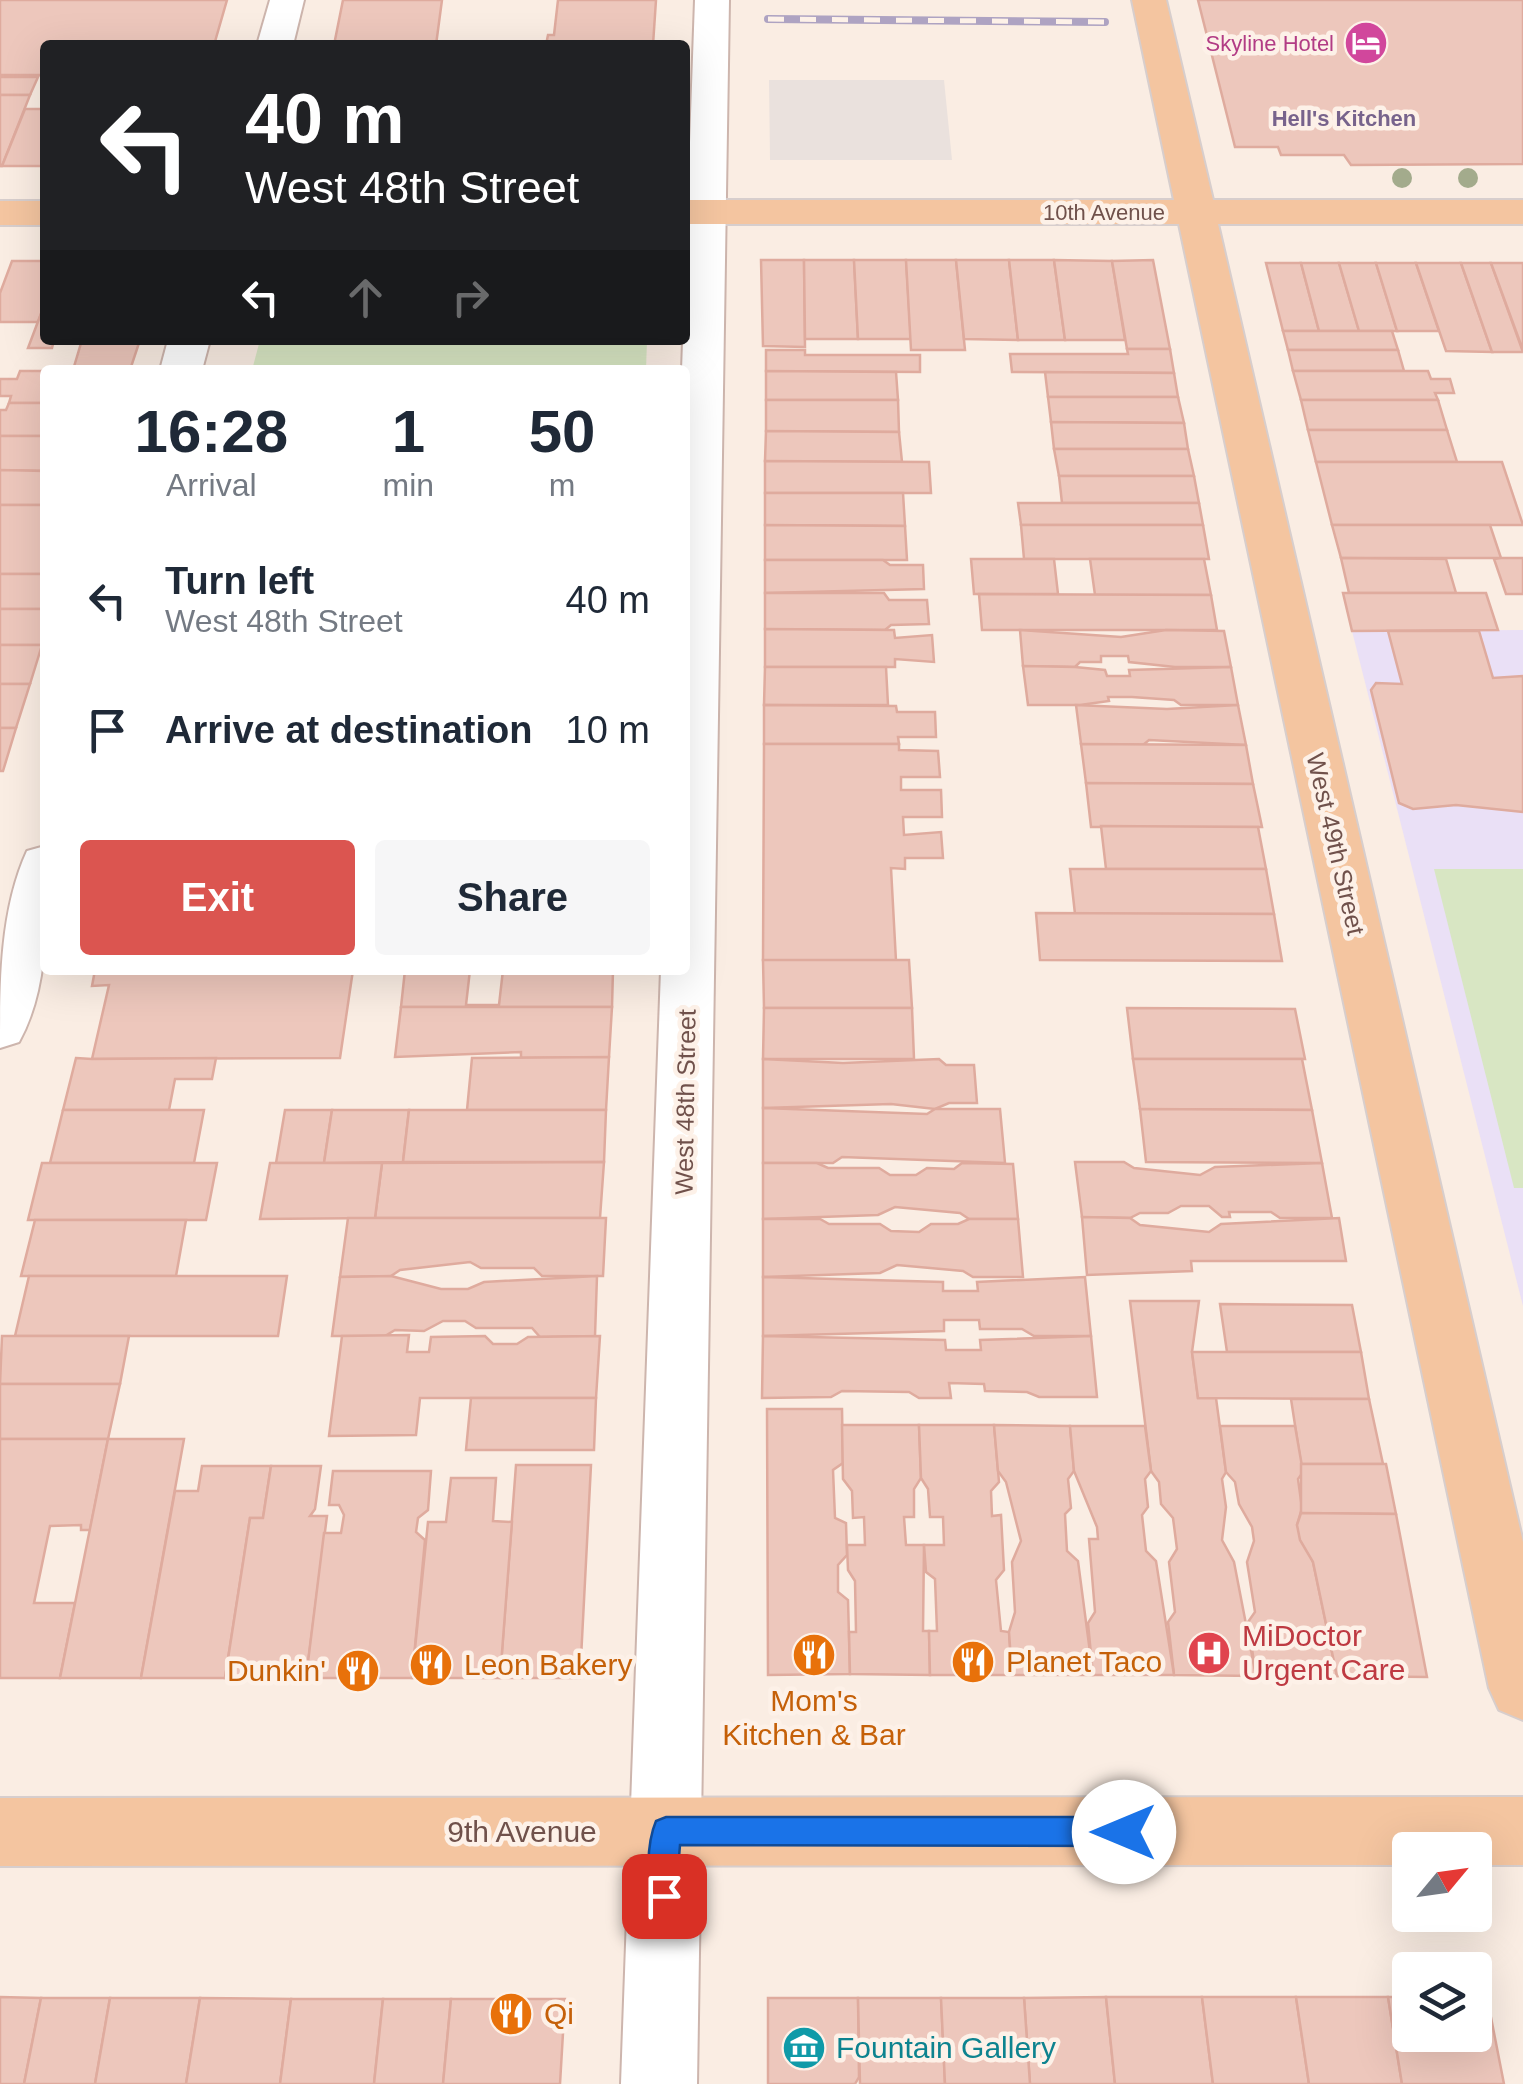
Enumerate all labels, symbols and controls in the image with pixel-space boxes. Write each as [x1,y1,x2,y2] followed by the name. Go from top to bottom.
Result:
[1343,20,1389,66] hotel icon: Skyline Hotel
[1206,31,1334,56] place label: Skyline Hotel
[80,80,210,210] icon: left
[245,80,405,158] text: 40 m
[1272,106,1416,131] district label: Hell's Kitchen
[245,162,579,213] text: West 48th Street
[1043,200,1165,225] street label: 10th Avenue
[233,270,288,325] icon: left
[338,270,393,325] icon: ahead
[443,270,498,325] icon: right
[135,398,288,465] text: 16:28
[392,398,425,465] text: 1
[529,398,595,465] text: 50
[166,467,257,503] text: Arrival
[383,467,434,503] text: min
[549,467,575,503] text: m
[165,560,314,602] text: Turn left
[80,573,135,628] icon: left
[566,579,650,621] text: 40 m
[165,603,403,639] text: West 48th Street
[80,703,135,758] icon: arrive
[165,709,532,751] text: Arrive at destination
[566,709,650,751] text: 10 m
[1301,750,1371,938] street label: West 49th Street
[80,840,355,955] button: Exit
[375,840,650,955] button: Share
[669,1009,701,1195] street label: West 48th Street
[1242,1619,1405,1686] place label: MiDoctor Urgent Care
[1186,1630,1232,1676] hospital icon: MiDoctor Urgent Care
[791,1632,837,1678] restaurant icon: Mom's Kitchen & Bar
[950,1639,996,1685] restaurant icon: Planet Taco
[408,1642,454,1688] restaurant icon: Leon Bakery
[1006,1645,1162,1678] place label: Planet Taco
[335,1648,381,1694] restaurant icon: Dunkin'
[464,1648,632,1681] place label: Leon Bakery
[227,1654,326,1687] place label: Dunkin'
[722,1684,906,1751] place label: Mom's Kitchen & Bar
[1072,1780,1176,1884] position arrow
[447,1815,597,1848] street label: 9th Avenue
[1392,1832,1492,1932] north arrow
[1392,1832,1492,2052] map controls
[622,1854,707,1939] pin
[637,1869,692,1924] icon: arrive
[1392,1952,1492,2052] button: layers
[488,1991,534,2037] restaurant icon: Qi
[544,1997,574,2030] place label: Qi
[781,2025,827,2071] museum icon: Fountain Gallery
[836,2031,1056,2064] place label: Fountain Gallery

